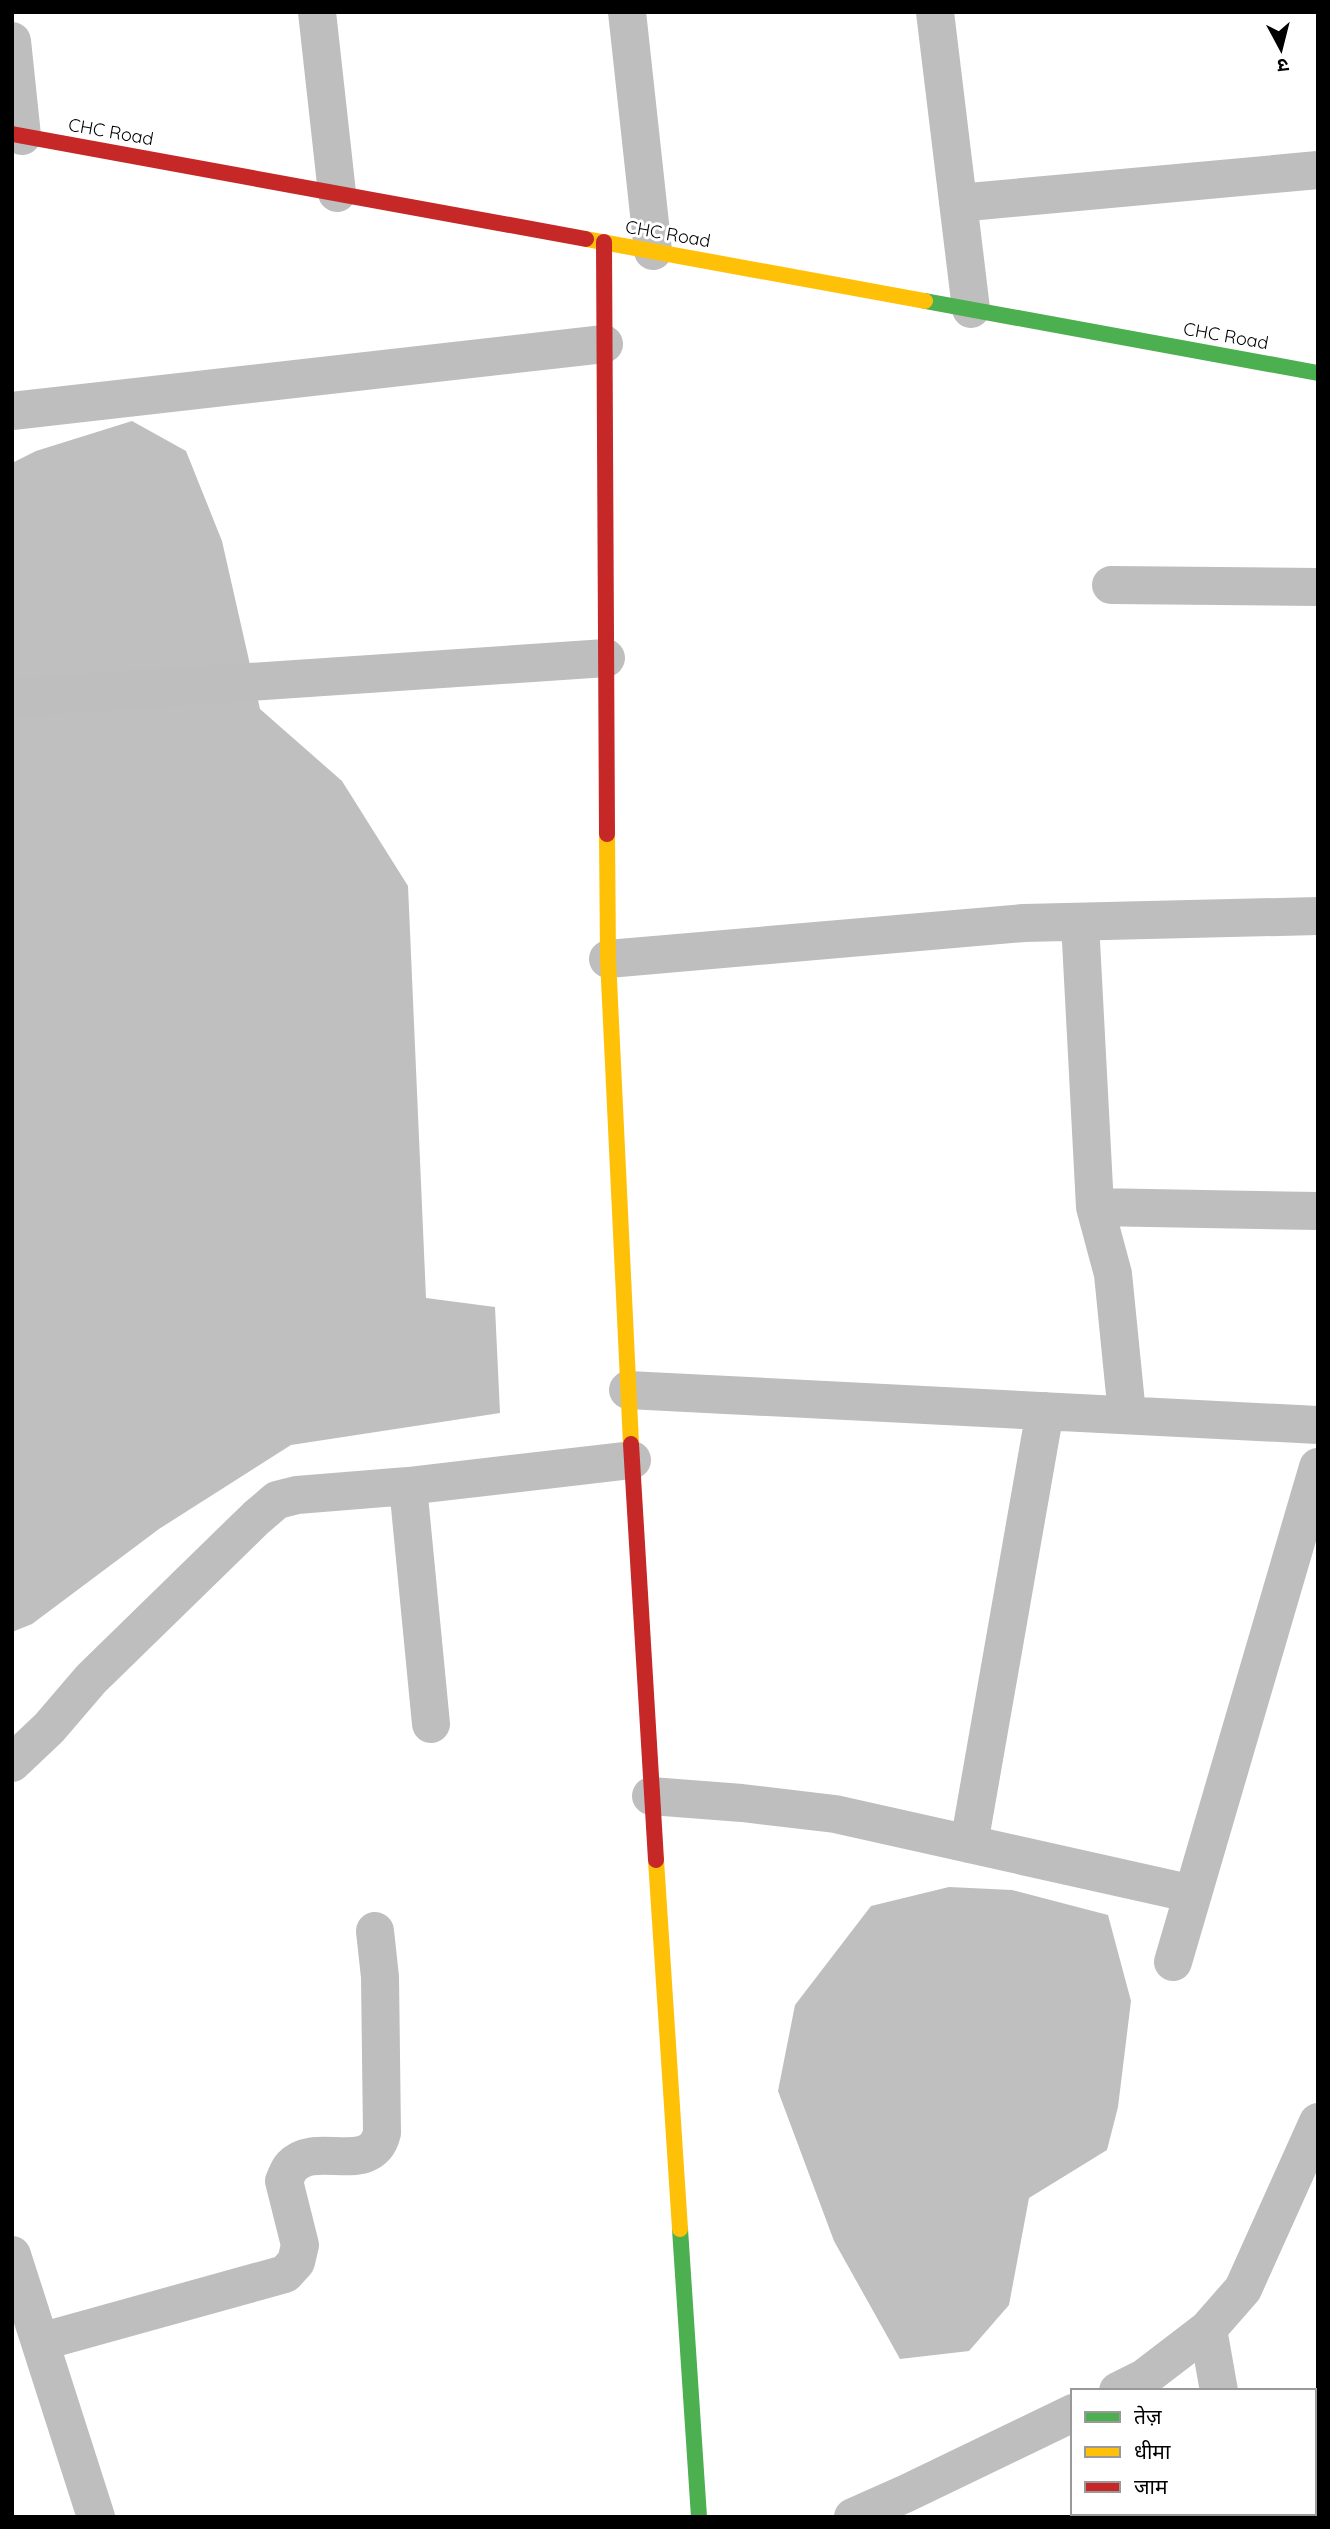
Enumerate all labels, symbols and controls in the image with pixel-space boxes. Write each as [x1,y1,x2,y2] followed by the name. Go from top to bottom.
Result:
[1246,14,1316,84] north arrow
[1275,53,1290,79] text: उ
[67,113,155,150] street label: CHC Road
[624,215,712,252] street label: CHC Road
[1182,317,1270,354] street label: CHC Road
[1071,2389,1316,2515] legend
[1134,2403,1162,2429] text: तेज़
[1134,2438,1171,2464] text: धीमा
[1134,2473,1168,2499] text: जाम

